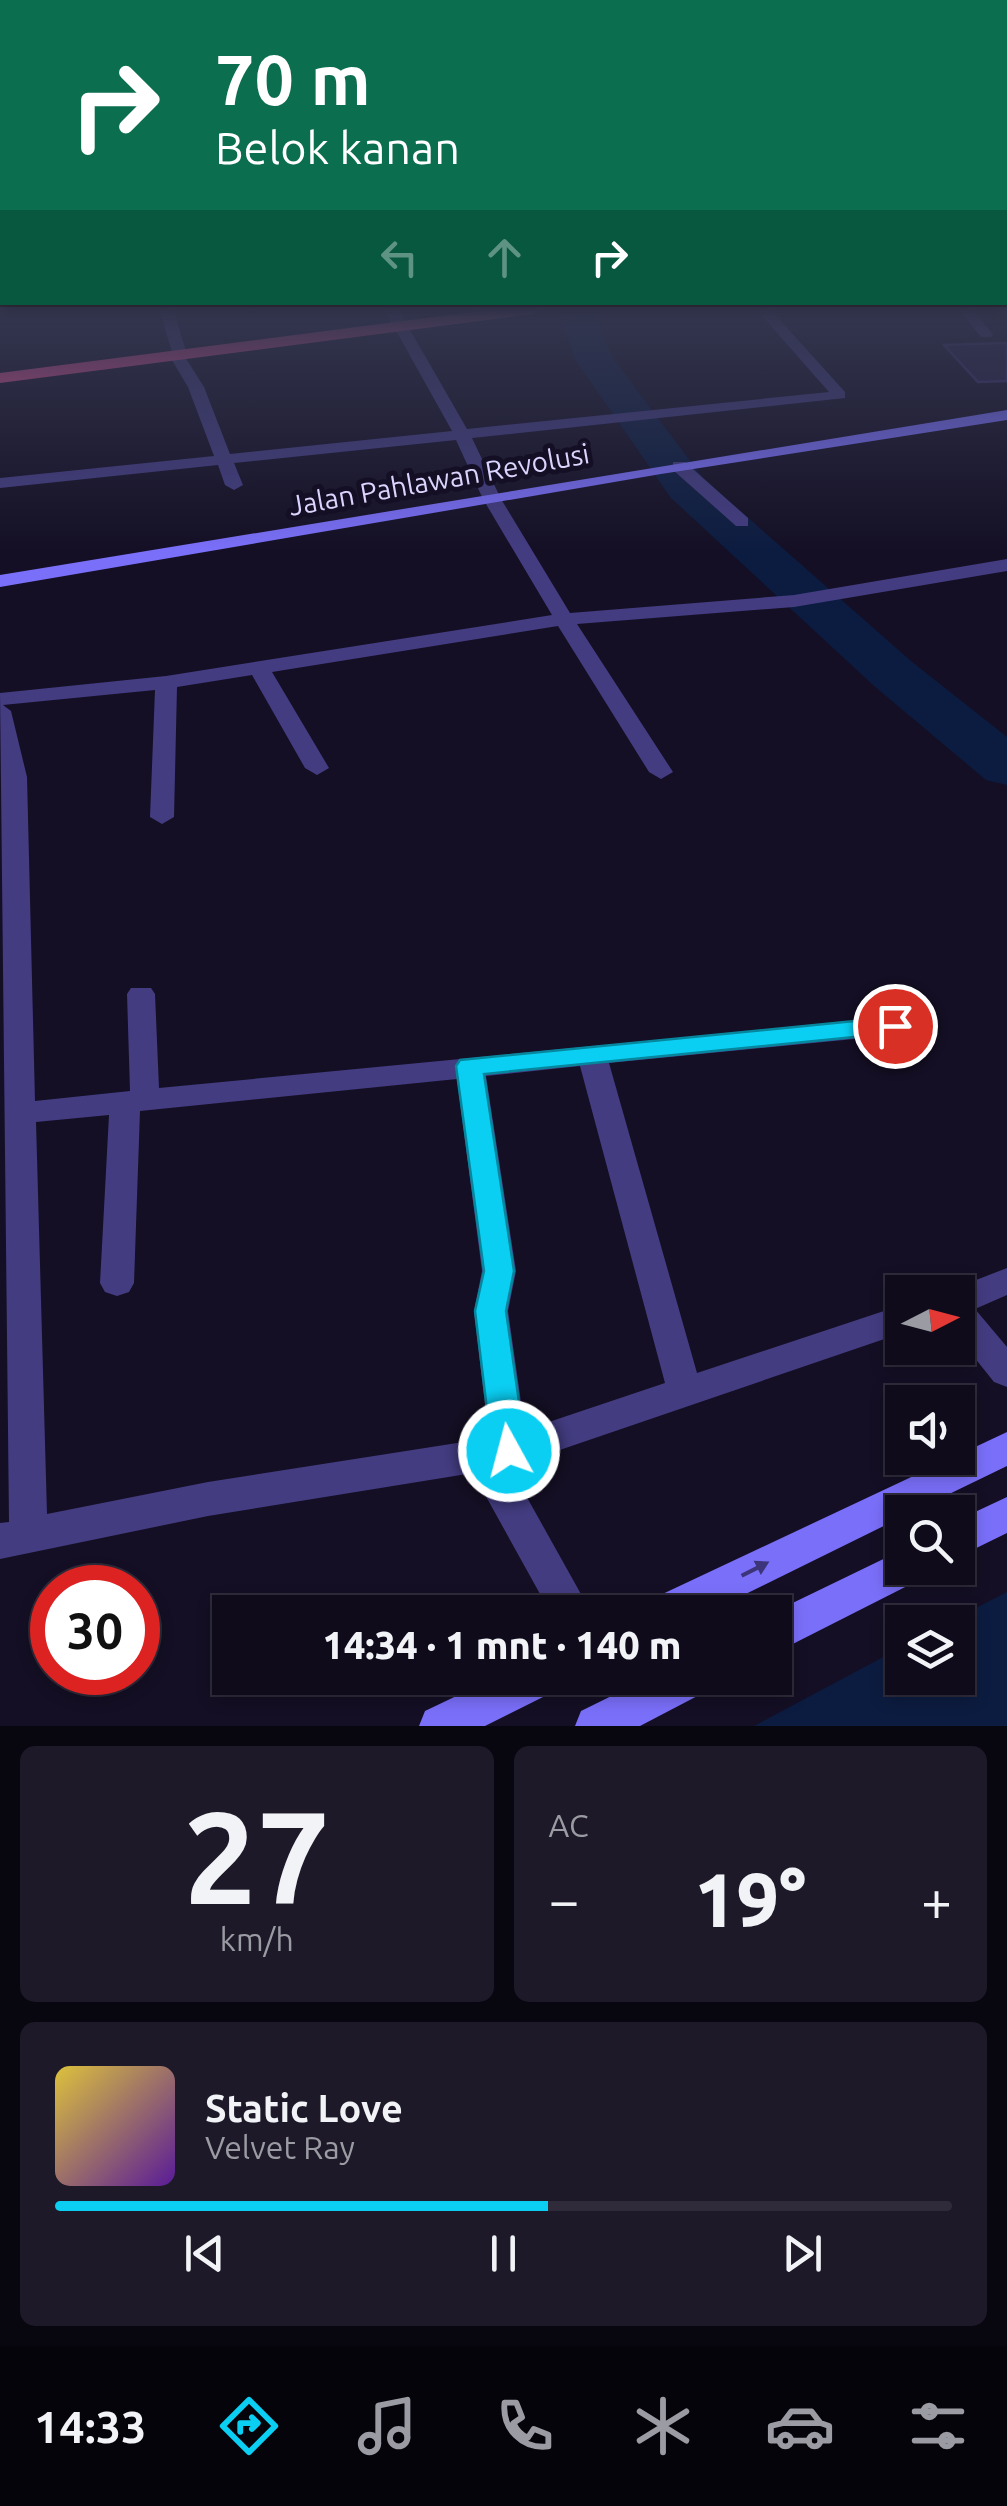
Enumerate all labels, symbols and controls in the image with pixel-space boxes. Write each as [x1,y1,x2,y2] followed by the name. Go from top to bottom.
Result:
[50,40,180,170] icon: right
[215,40,371,118] text: 70 m
[215,122,460,173] text: Belok kanan
[372,230,427,285] icon: left
[477,230,532,285] icon: ahead
[582,230,637,285] icon: right
[286,437,592,521] street label: Jalan Pahlawan Revolusi
[853,984,938,1069] pin
[868,999,923,1054] icon: arrive
[885,1275,975,1365] north arrow
[885,1275,975,1695] map controls
[885,1385,975,1475] button: sound
[457,1399,561,1503] position arrow
[885,1495,975,1585] button: search
[741,1561,770,1578] one-way arrow
[30,1565,160,1695] speed limit sign: 30
[885,1605,975,1695] button: layers
[323,1624,682,1666] text: 14:34 · 1 mnt · 140 m
[183,1783,330,1929] text: 27
[549,1807,589,1843] text: AC
[694,1857,806,1941] text: 19°
[549,1869,580,1930] text: −
[921,1869,952,1930] text: +
[220,1921,294,1957] text: km/h
[205,2087,403,2129] text: Static Love
[205,2129,355,2165] text: Velvet Ray
[177,2226,232,2281] icon: previous
[476,2226,531,2281] icon: pause
[775,2226,830,2281] icon: next
[214,2391,284,2461] icon: directions
[352,2391,422,2461] icon: music
[490,2391,560,2461] icon: phone
[628,2391,698,2461] icon: climate
[765,2391,835,2461] icon: car
[903,2391,973,2461] icon: filters
[34,2401,146,2452] text: 14:33

